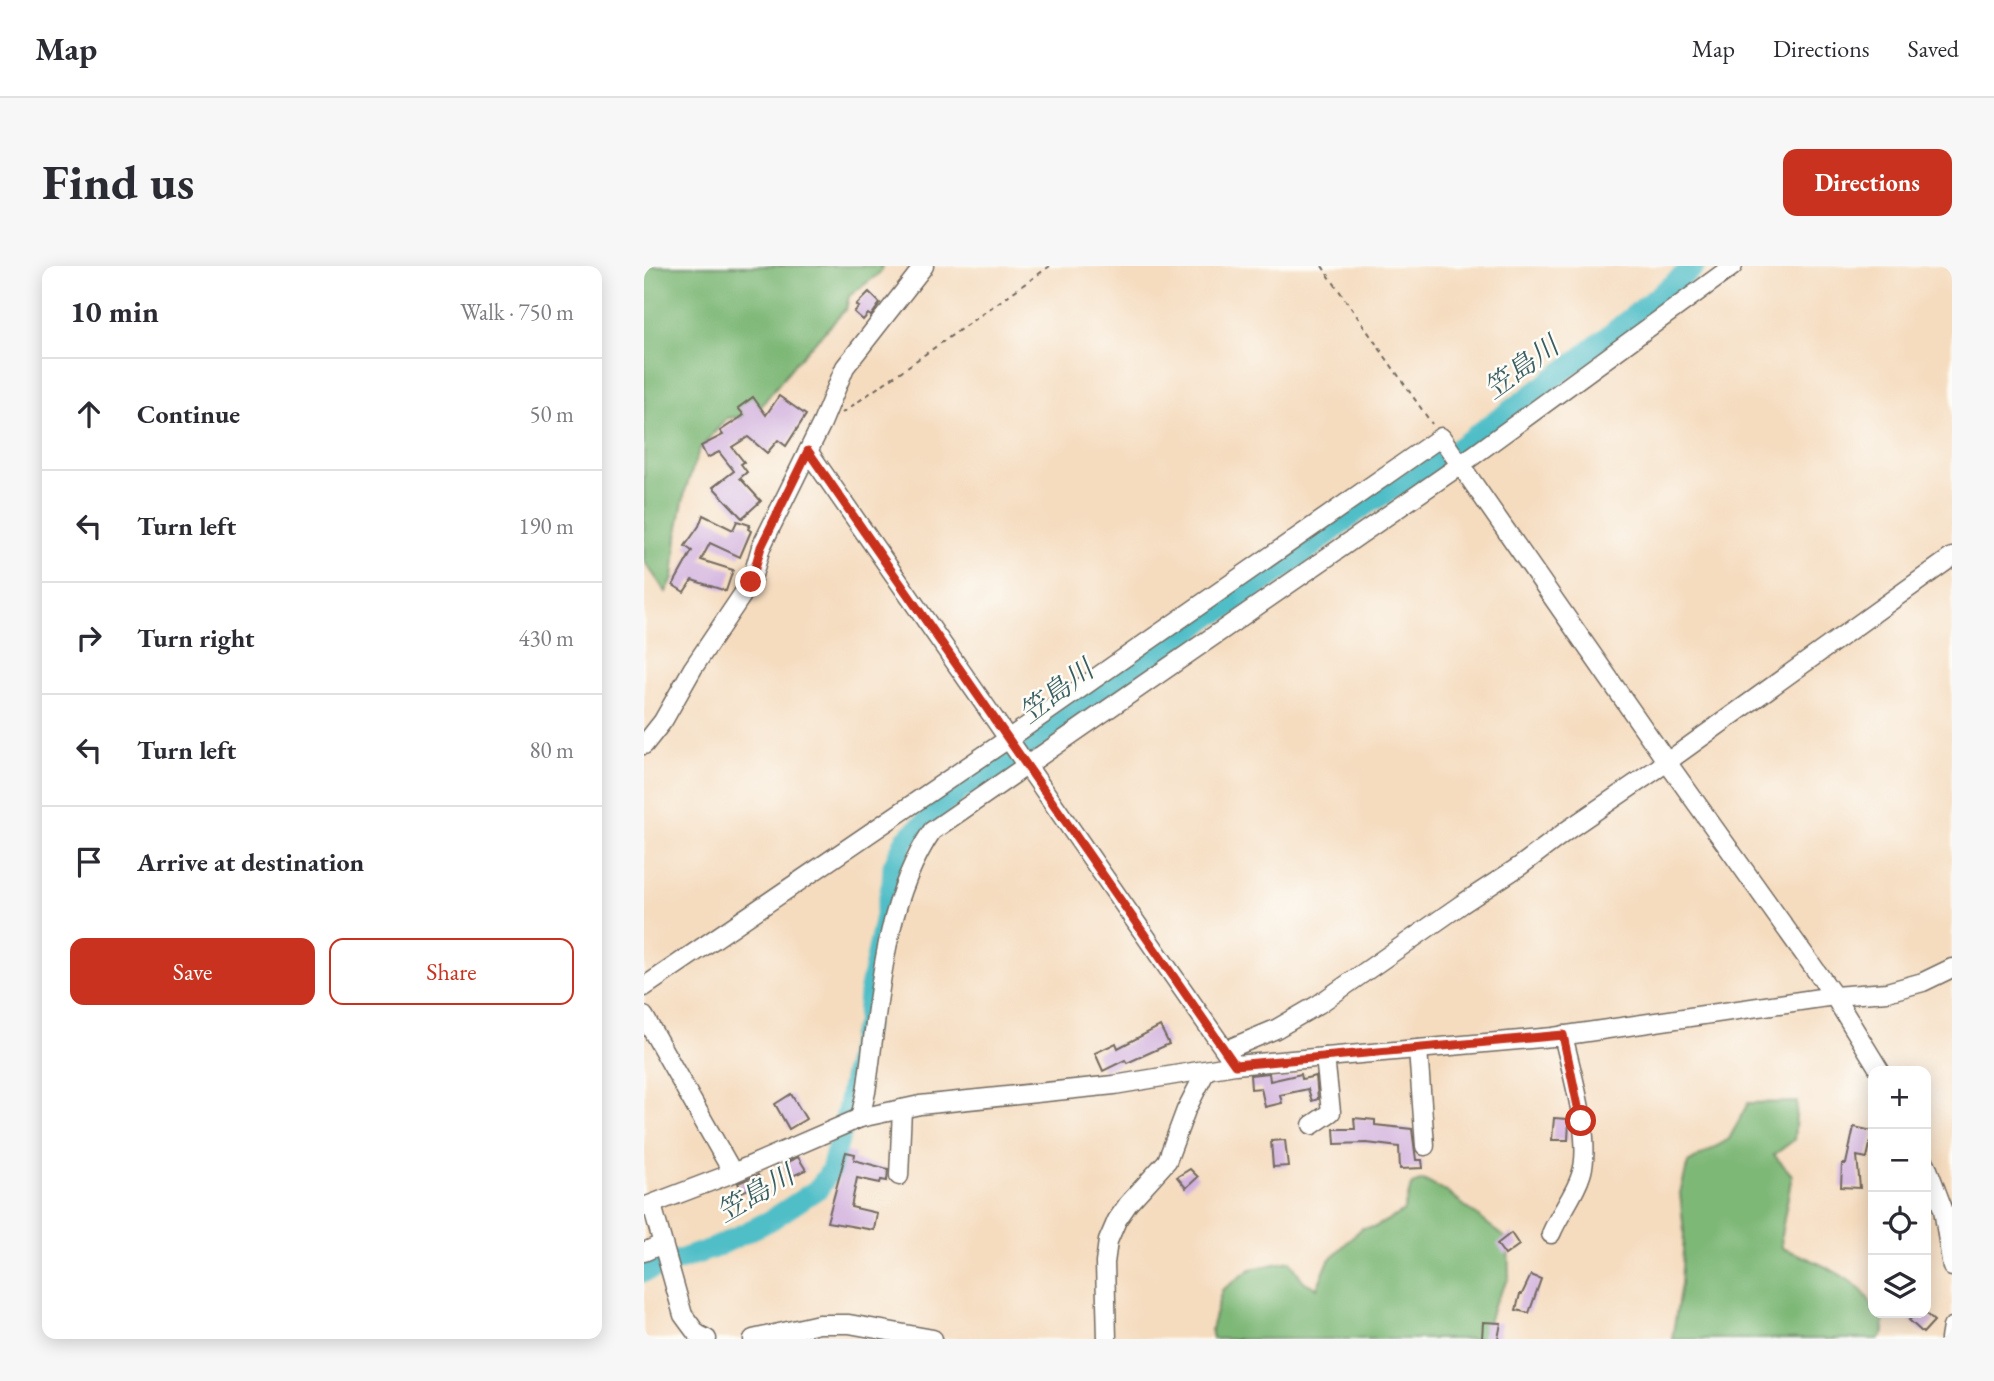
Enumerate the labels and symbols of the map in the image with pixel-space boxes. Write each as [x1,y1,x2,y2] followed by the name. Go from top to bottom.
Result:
[1476,326,1568,406] water label: 笠島川
[735,566,766,597] route end
[1012,650,1103,731] water label: 笠島川
[1565,1105,1596,1136] route start
[710,1155,803,1230] water label: 笠島川

